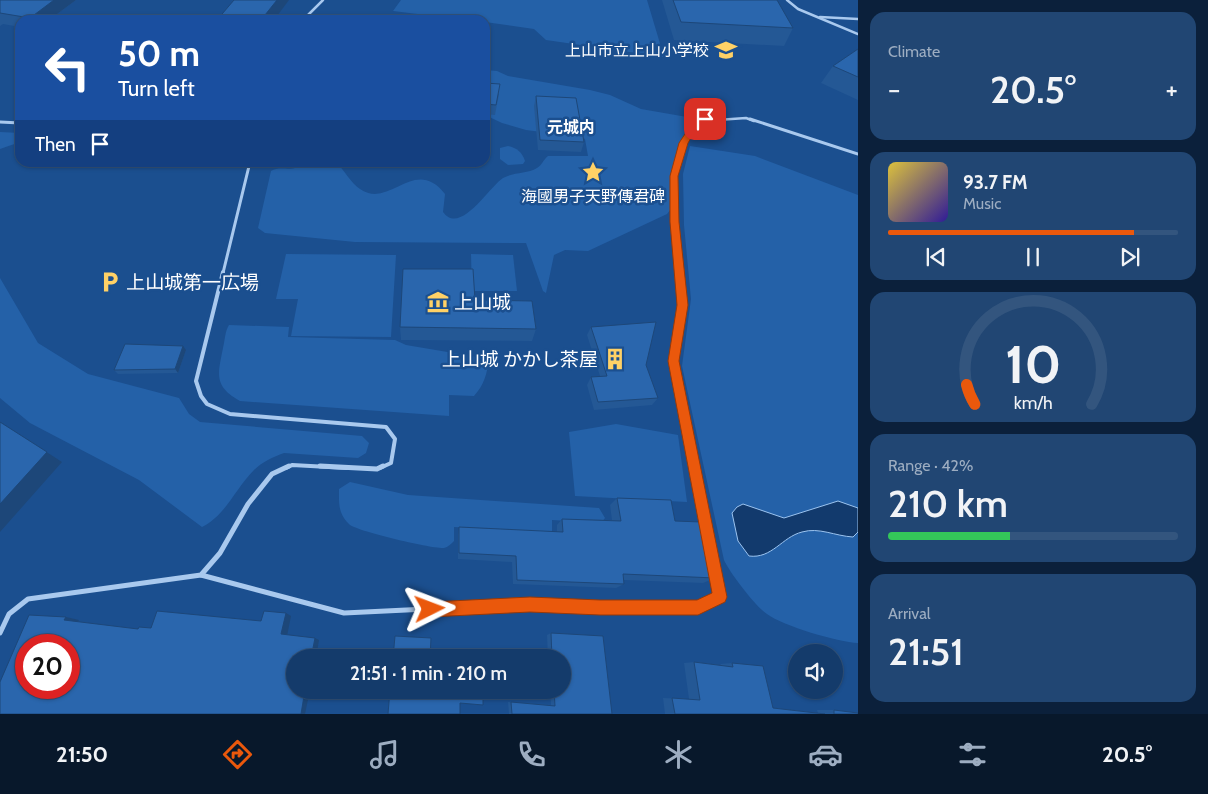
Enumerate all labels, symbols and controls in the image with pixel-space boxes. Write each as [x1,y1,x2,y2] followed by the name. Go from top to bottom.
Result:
[118,32,200,75] text: 50 m
[35,35,100,100] icon: left
[713,37,739,63] school or university icon: 上山市立上山小学校
[565,41,709,60] place label: 上山市立上山小学校
[888,42,940,61] text: Climate
[990,66,1076,113] text: 20.5°
[888,72,900,106] text: −
[1166,72,1178,106] text: +
[118,75,195,102] text: Turn left
[684,98,726,140] pin
[691,105,719,133] icon: arrive
[547,118,595,137] district label: 元城内
[86,130,114,158] icon: arrive
[35,133,76,156] text: Then
[580,159,606,185] place icon: 海國男子天野傳君碑
[963,171,1028,194] text: 93.7 FM
[521,187,665,206] place label: 海國男子天野傳君碑
[963,194,1001,213] text: Music
[922,243,950,271] icon: previous
[1019,243,1047,271] icon: pause
[1116,243,1144,271] icon: next
[97,269,123,295] parking icon: 上山城第一広場
[126,271,259,294] place label: 上山城第一広場
[425,289,451,315] museum icon: 上山城
[454,291,511,314] place label: 上山城
[1005,333,1061,396] text: 10
[602,346,628,372] building icon: 上山城 かかし茶屋
[442,348,598,371] place label: 上山城 かかし茶屋
[1013,392,1053,413] text: km/h
[888,456,973,475] text: Range · 42%
[888,480,1008,527] text: 210 km
[403,582,455,634] position arrow
[888,604,931,623] text: Arrival
[888,628,964,675] text: 21:51
[15,634,80,699] speed limit sign: 20
[788,644,843,699] map controls
[788,644,843,699] button: sound
[350,662,507,685] text: 21:51 · 1 min · 210 m
[220,737,255,772] icon: directions
[367,737,402,772] icon: music
[514,737,549,772] icon: phone
[661,737,696,772] icon: climate
[808,737,843,772] icon: car
[955,737,990,772] icon: filters
[56,741,108,768] text: 21:50
[1102,741,1152,768] text: 20.5°

